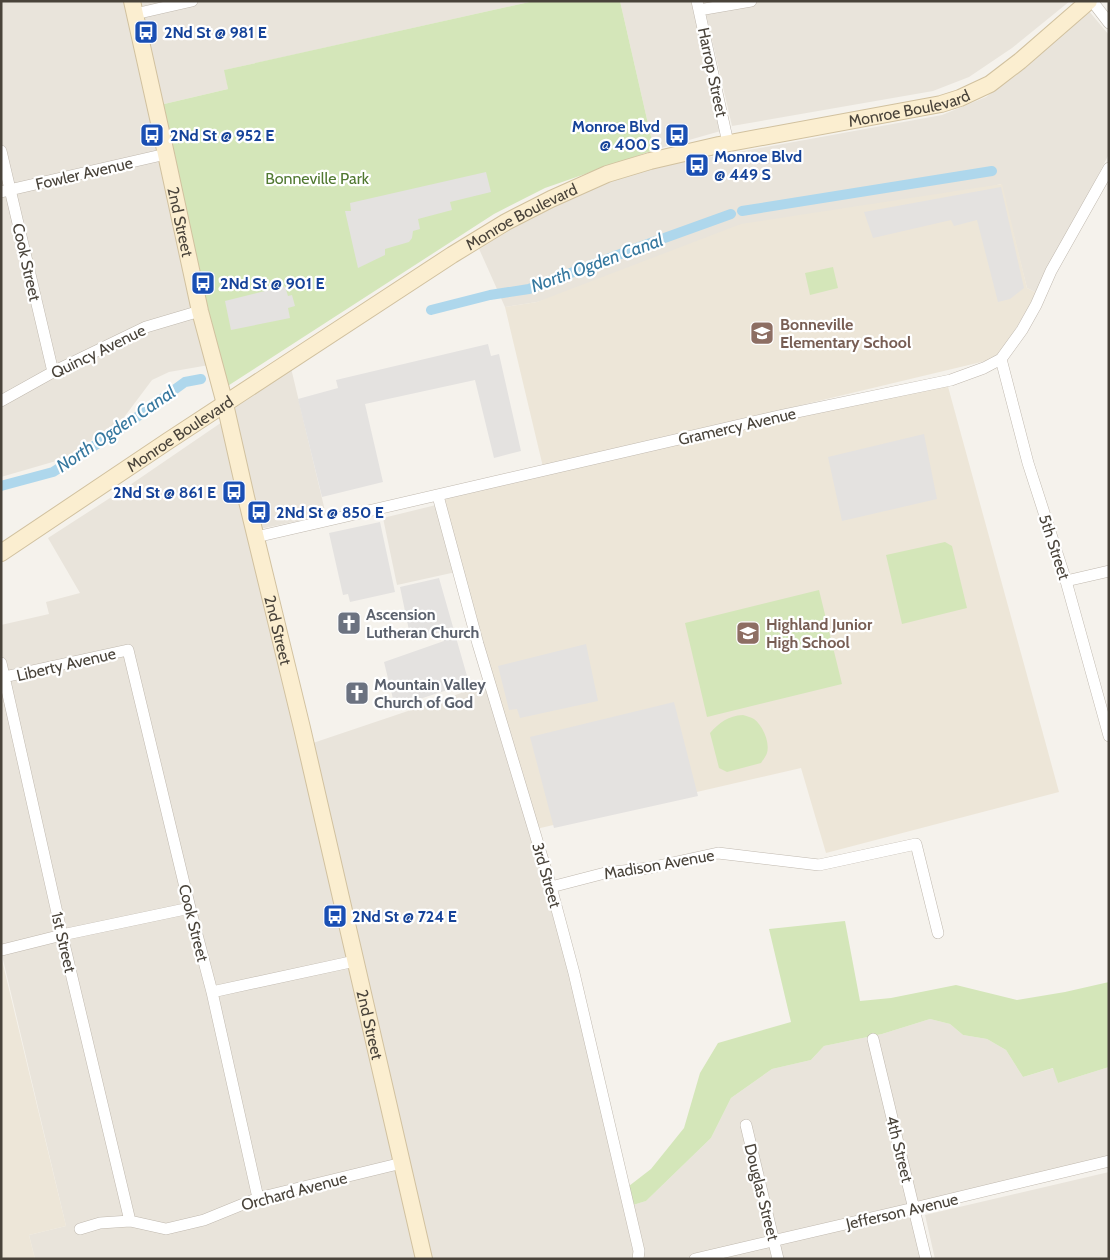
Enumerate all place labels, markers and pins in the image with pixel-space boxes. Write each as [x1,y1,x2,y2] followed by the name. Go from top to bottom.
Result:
[133,19,159,45] bus stop icon: 2Nd St @ 981 E
[164,23,267,42] place label: 2Nd St @ 981 E
[572,117,660,154] place label: Monroe Blvd @ 400 S
[139,122,165,148] bus stop icon: 2Nd St @ 952 E
[664,122,690,148] bus stop icon: Monroe Blvd @ 400 S
[170,126,274,145] place label: 2Nd St @ 952 E
[714,147,802,184] place label: Monroe Blvd @ 449 S
[684,152,710,178] bus stop icon: Monroe Blvd @ 449 S
[190,270,216,296] bus stop icon: 2Nd St @ 901 E
[220,274,325,293] place label: 2Nd St @ 901 E
[780,315,911,352] place label: Bonneville Elementary School
[749,320,775,346] school or university icon: Bonneville Elementary School
[221,479,247,505] bus stop icon: 2Nd St @ 861 E
[113,483,216,502] place label: 2Nd St @ 861 E
[246,499,272,525] bus stop icon: 2Nd St @ 850 E
[276,503,384,522] place label: 2Nd St @ 850 E
[366,605,479,642] place label: Ascension Lutheran Church
[336,610,362,636] church icon: Ascension Lutheran Church
[766,615,873,652] place label: Highland Junior High School
[735,620,761,646] school or university icon: Highland Junior High School
[374,675,486,712] place label: Mountain Valley Church of God
[344,680,370,706] church icon: Mountain Valley Church of God
[322,903,348,929] bus stop icon: 2Nd St @ 724 E
[352,907,457,926] place label: 2Nd St @ 724 E

